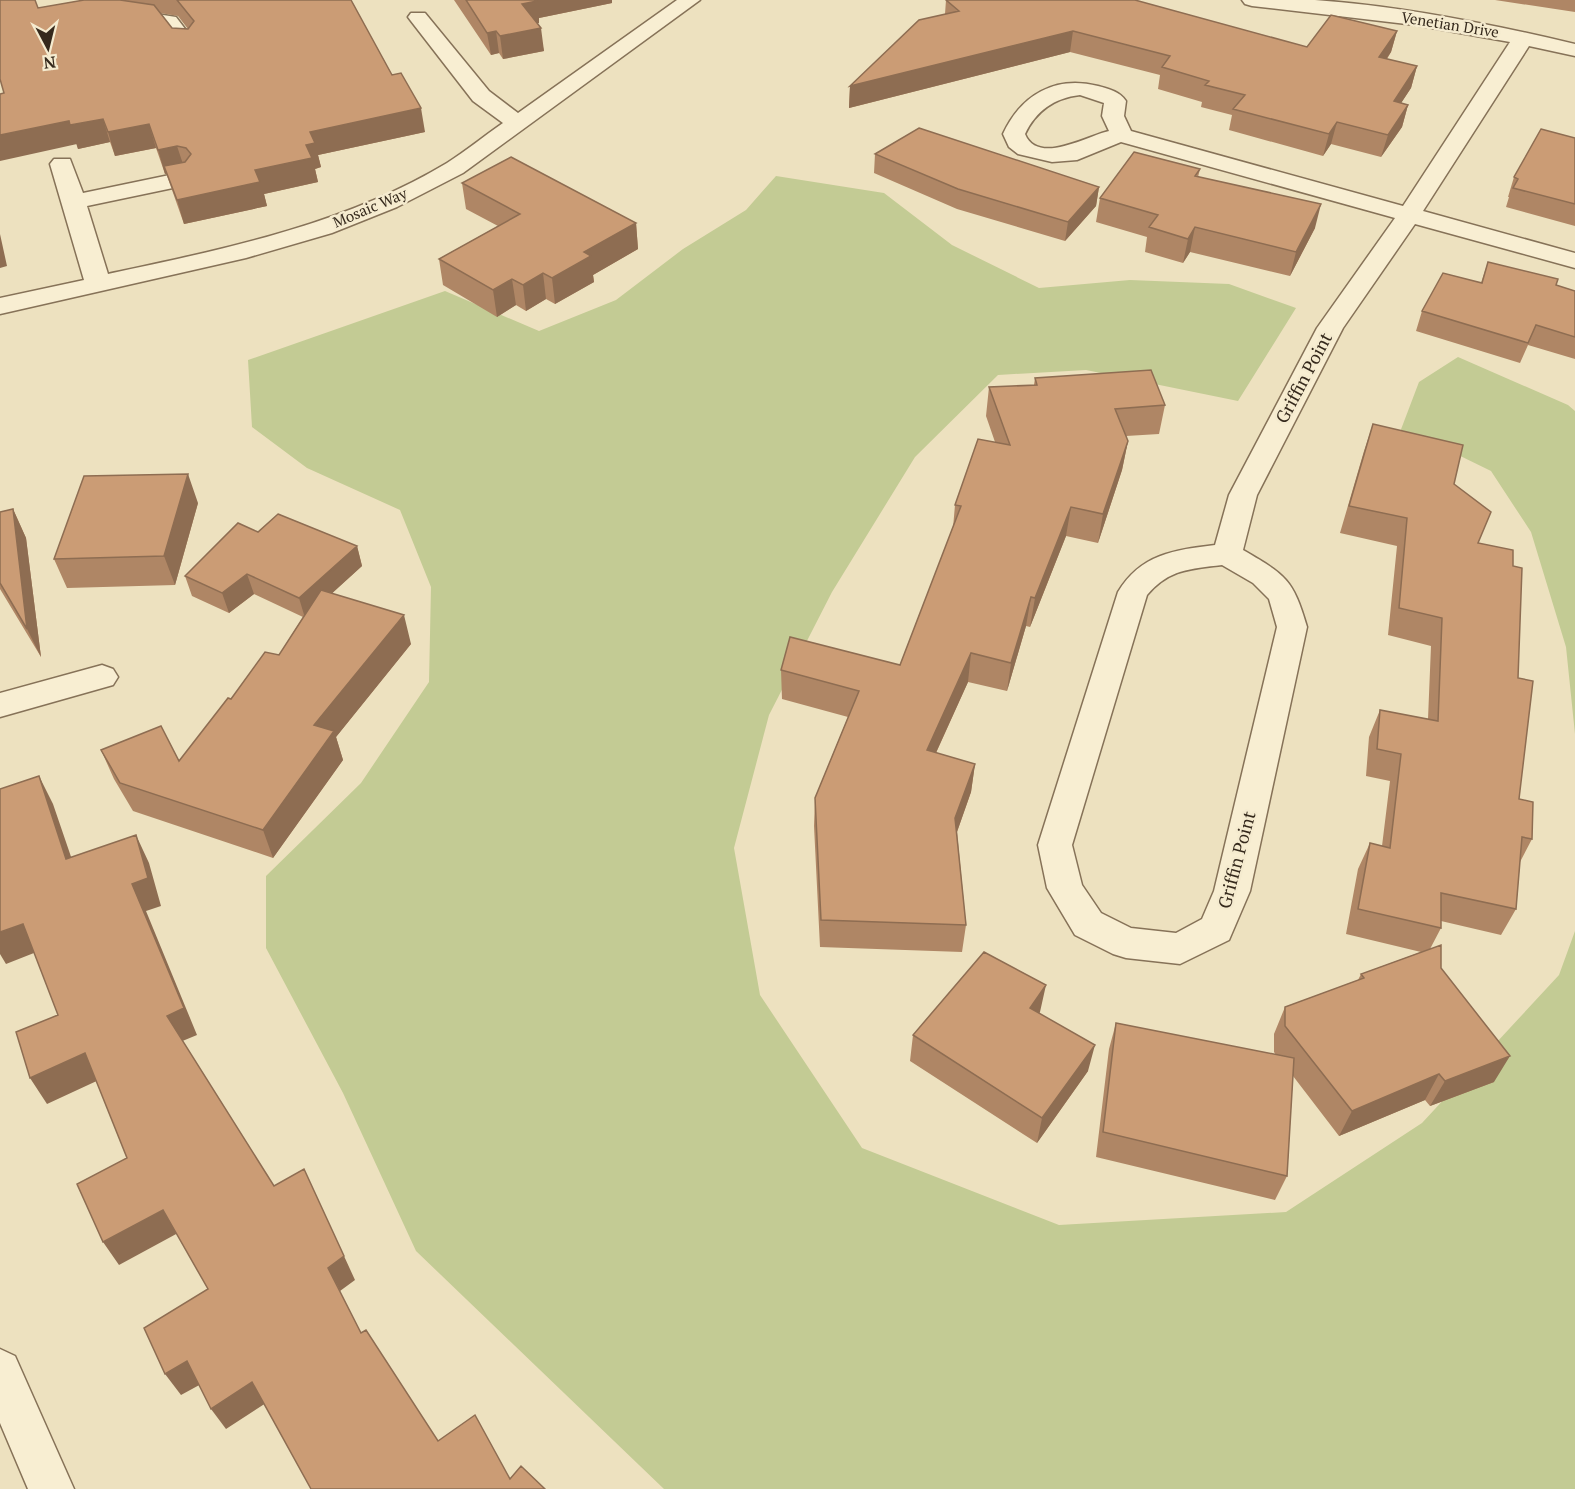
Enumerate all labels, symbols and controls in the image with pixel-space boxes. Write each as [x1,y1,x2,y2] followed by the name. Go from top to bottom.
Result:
[1400,6,1501,42] street label: Venetian Drive
[18,18,78,78] north arrow
[42,51,57,75] text: N
[329,182,410,232] street label: Mosaic Way
[1269,328,1337,427] street label: Griffin Point
[1212,808,1261,911] street label: Griffin Point

